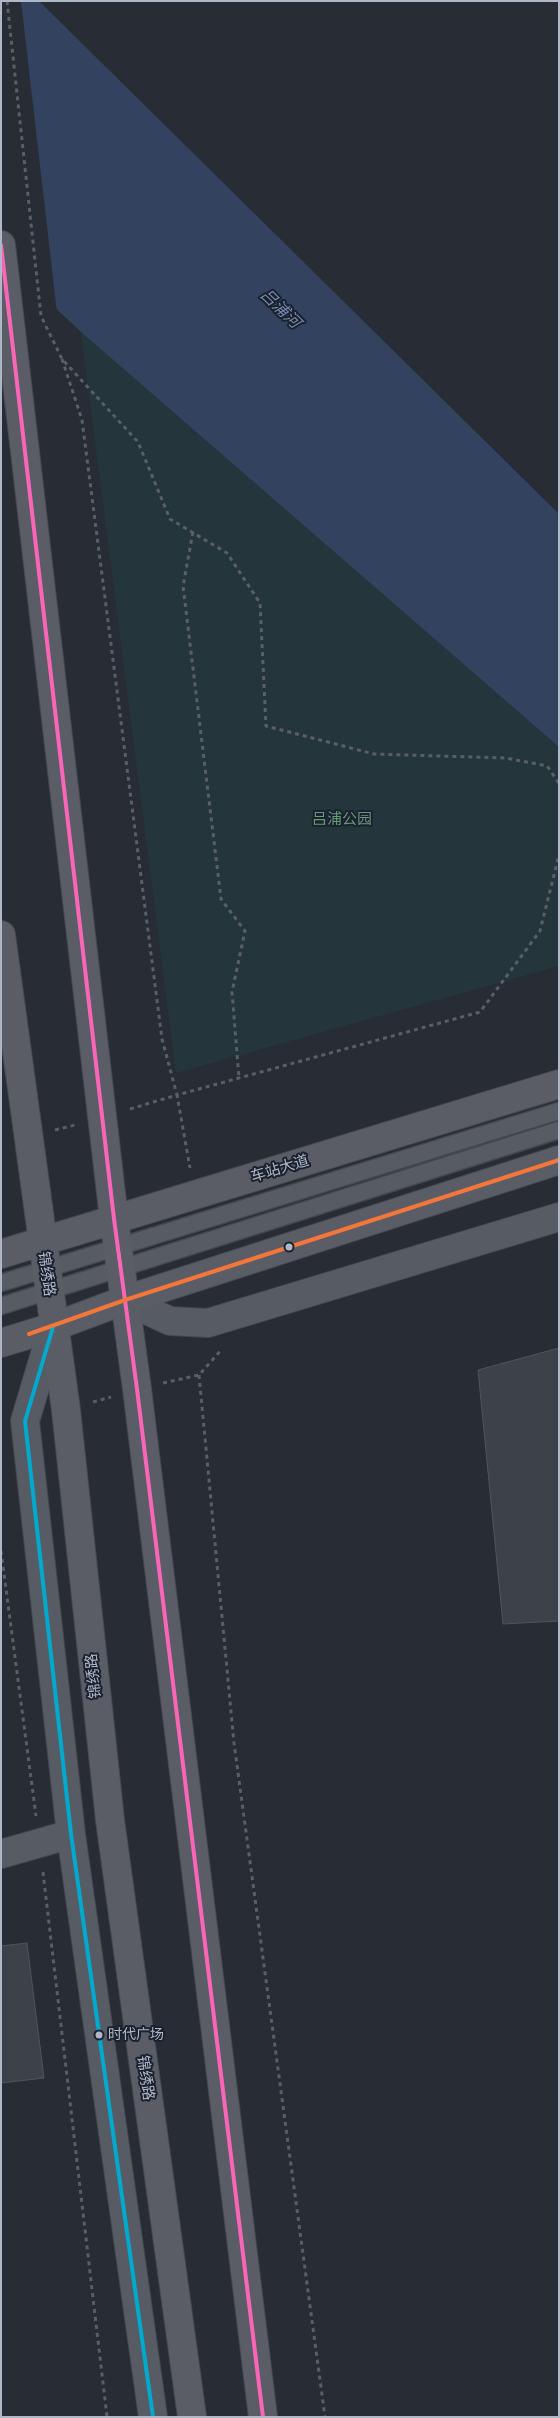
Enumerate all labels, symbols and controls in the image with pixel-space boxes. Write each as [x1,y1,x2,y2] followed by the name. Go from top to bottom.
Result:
[256,285,304,333] water label: 吕浦河
[312,811,372,829] park label: 吕浦公园
[249,1152,311,1186] street label: 车站大道
[284,1242,294,1252] unlabelled marker
[34,1250,58,1298] street label: 锦绣路
[83,1653,105,1699] street label: 锦绣路
[108,2027,164,2043] place label: 时代广场
[94,2030,104,2040] marker: 时代广场
[133,2054,157,2102] street label: 锦绣路

